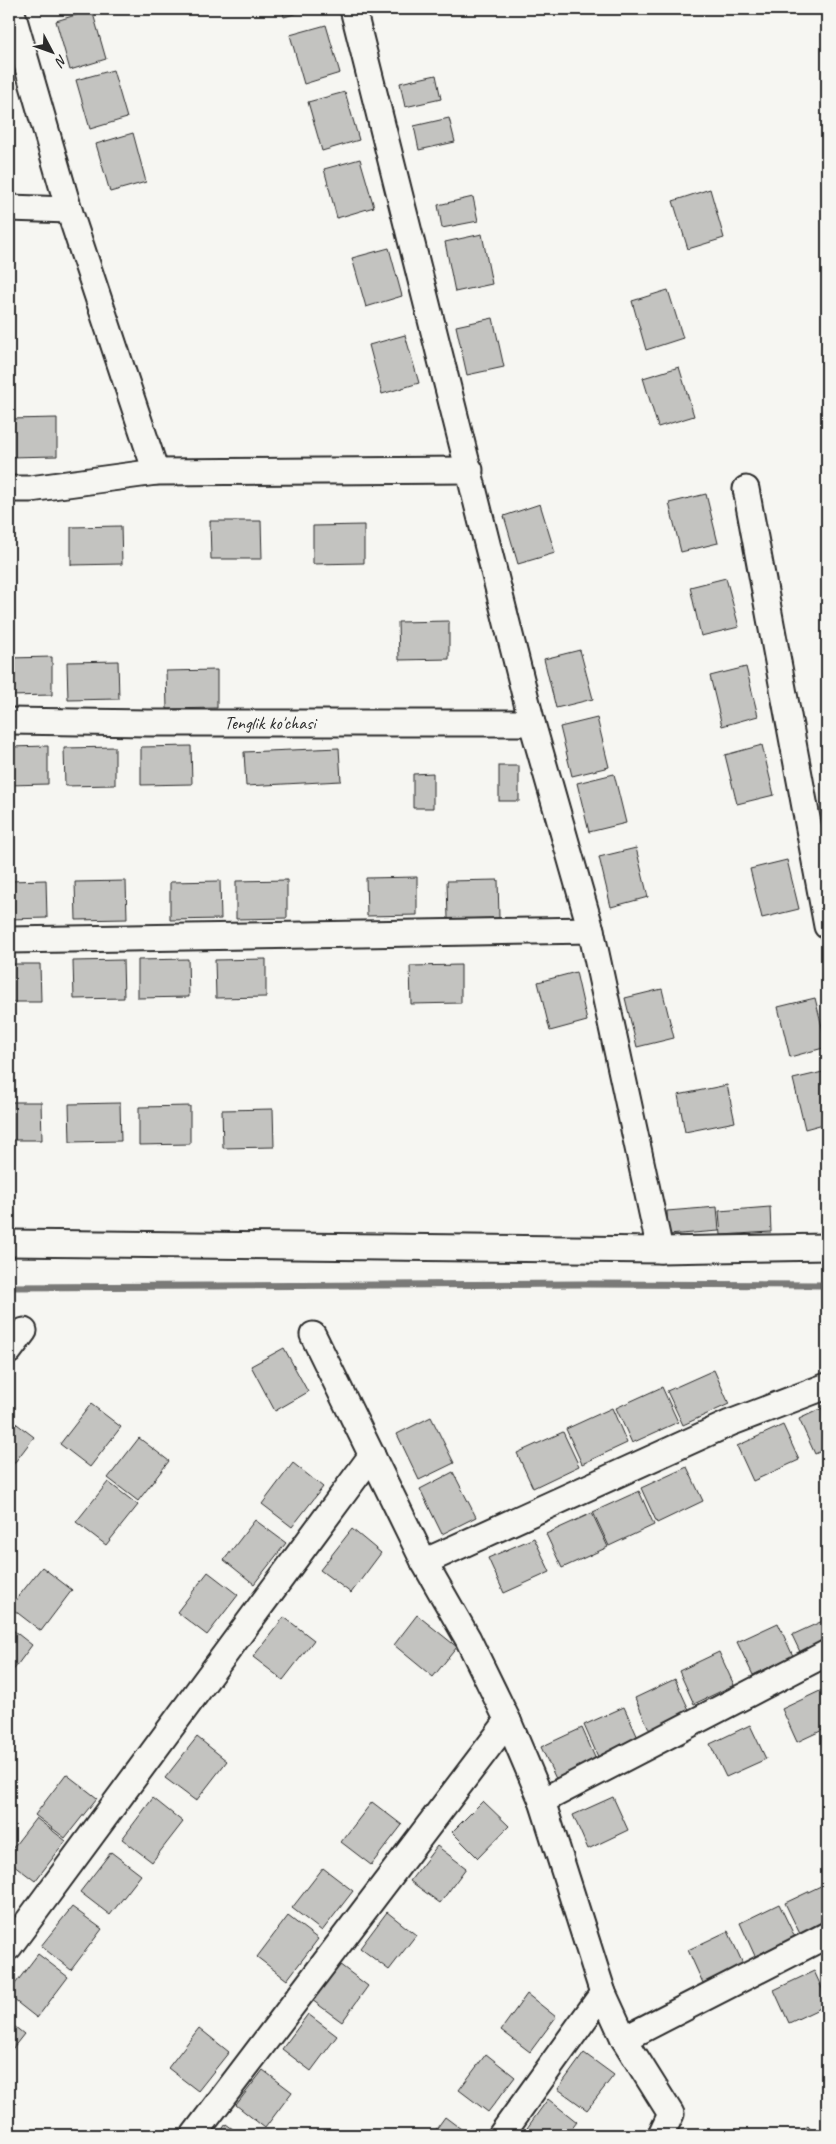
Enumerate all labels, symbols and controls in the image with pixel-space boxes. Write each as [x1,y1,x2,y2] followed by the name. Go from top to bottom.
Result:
[28,28,78,78] north arrow
[51,51,71,71] text: N
[224,712,318,734] street label: Tenglik ko'chasi

